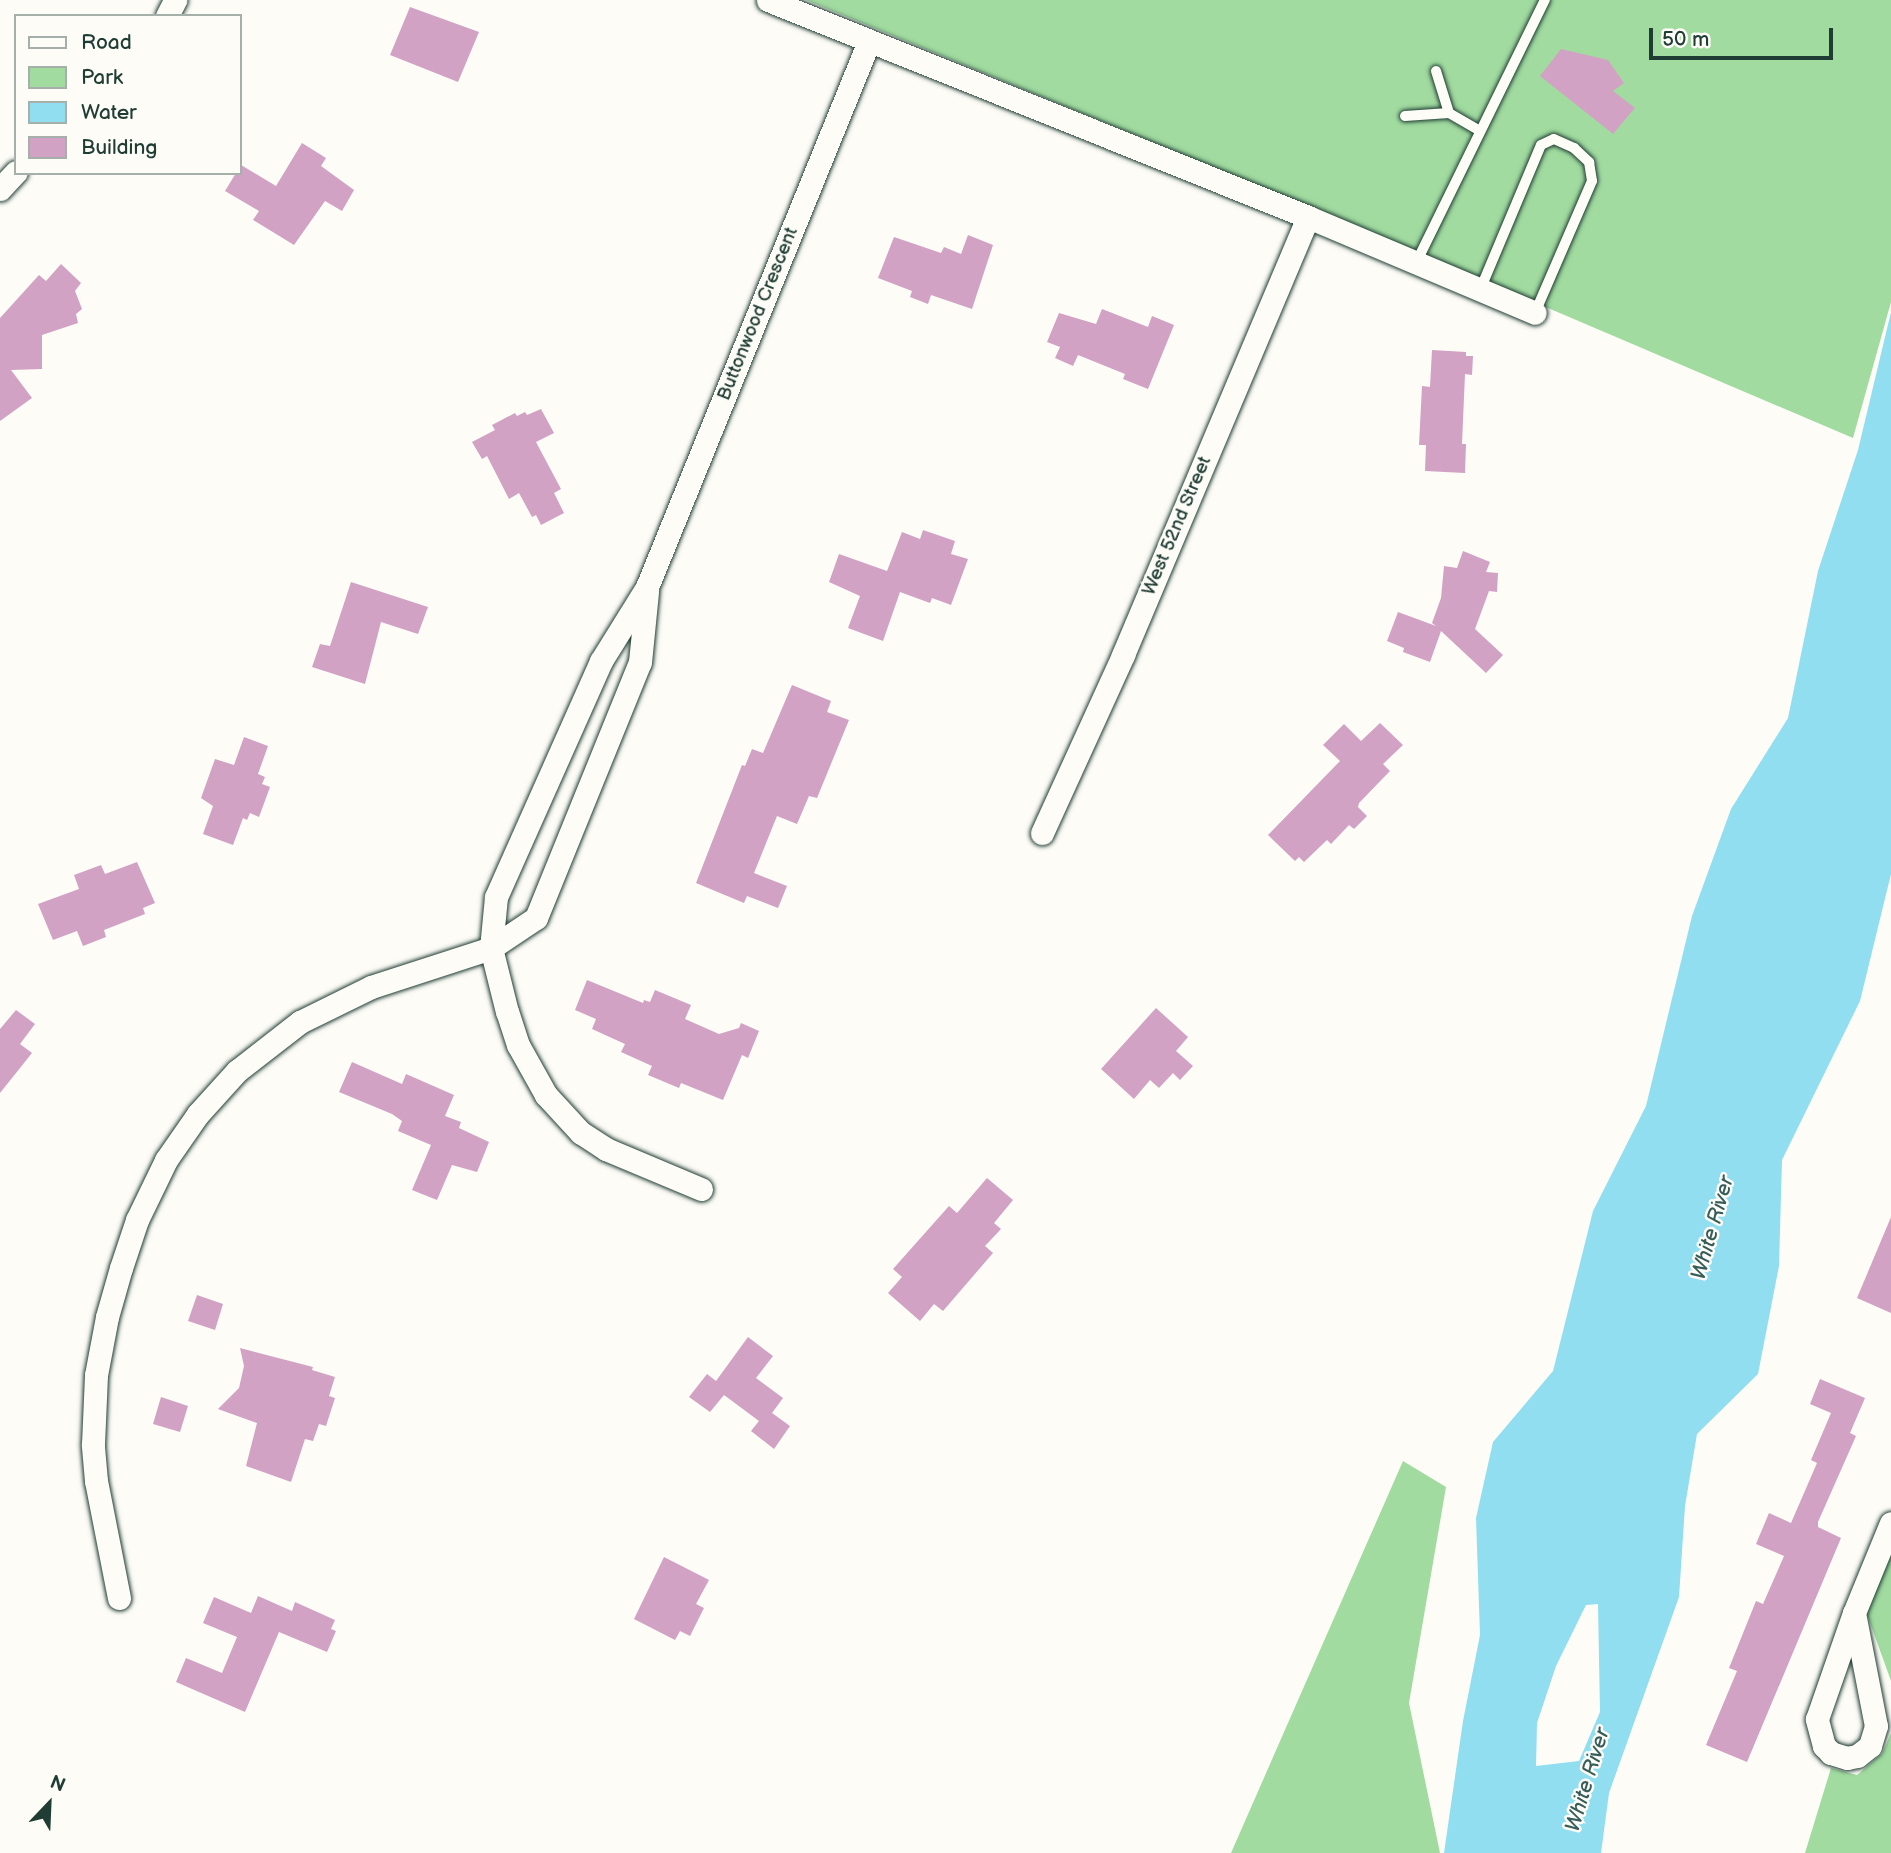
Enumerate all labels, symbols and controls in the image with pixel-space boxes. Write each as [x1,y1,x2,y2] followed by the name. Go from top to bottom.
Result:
[14,14,242,175] legend
[1653,14,1837,58] scale bar
[1662,27,1709,52] text: 50 m
[81,30,132,55] text: Road
[81,65,123,90] text: Park
[81,100,137,125] text: Water
[81,135,157,160] text: Building
[713,224,803,404] street label: Buttonwood Crescent
[1137,453,1217,599] street label: West 52nd Street
[1686,1173,1740,1283] water label: White River
[1560,1725,1616,1835] water label: White River
[14,1769,84,1839] north arrow
[46,1771,68,1798] text: N

